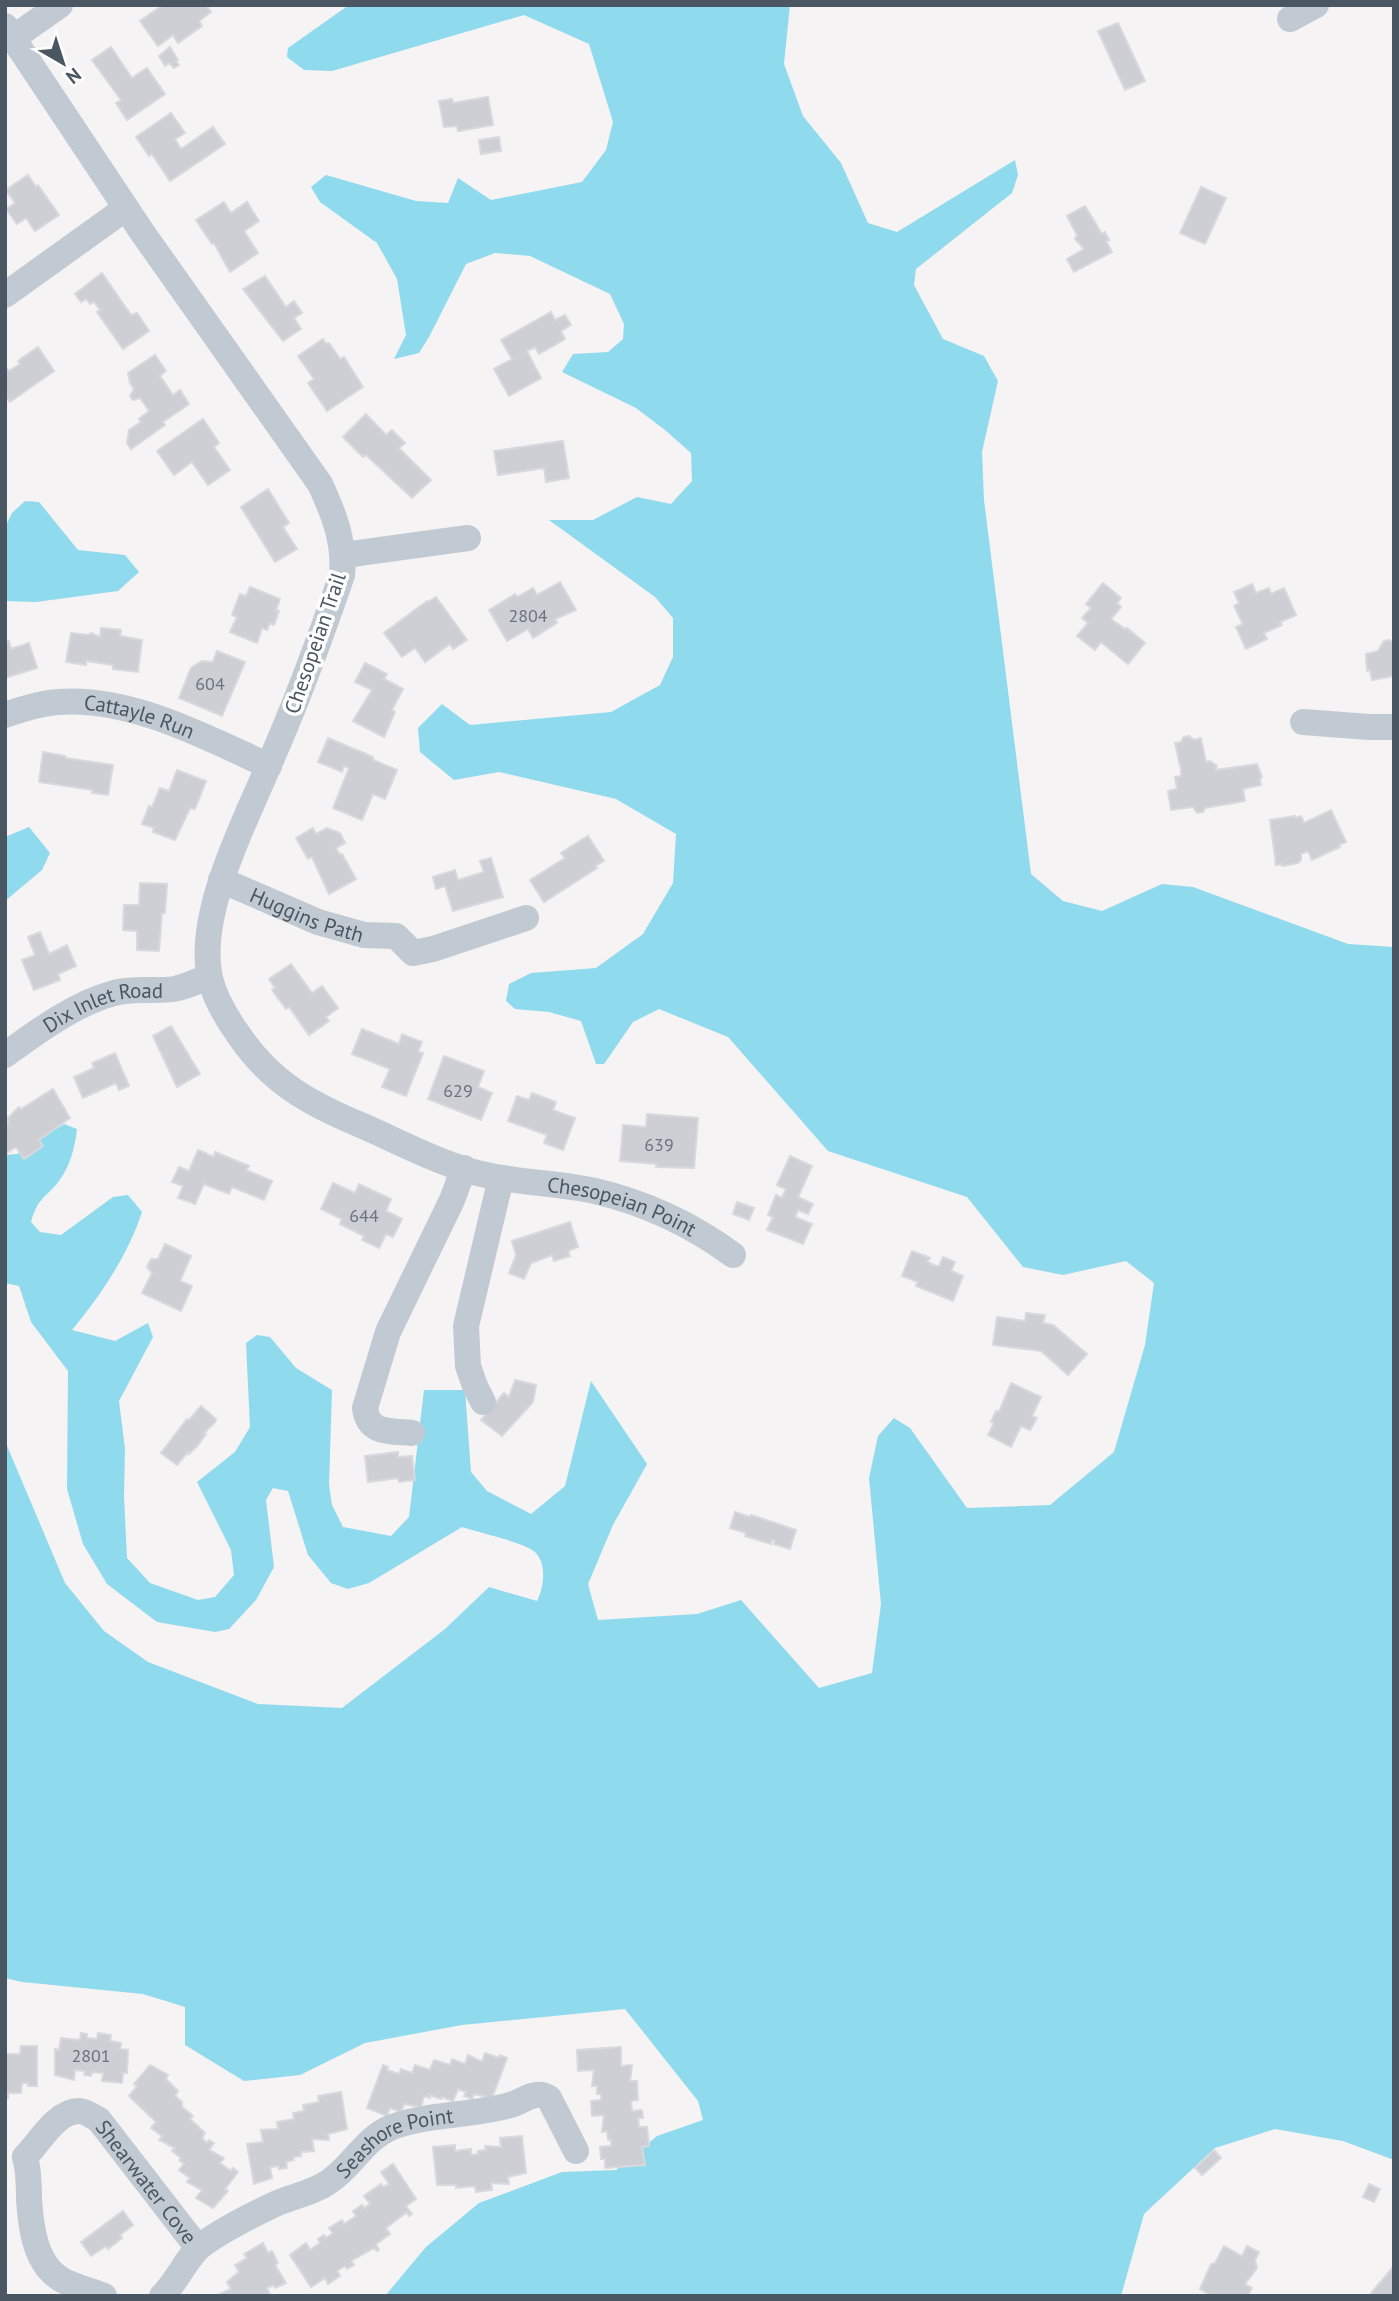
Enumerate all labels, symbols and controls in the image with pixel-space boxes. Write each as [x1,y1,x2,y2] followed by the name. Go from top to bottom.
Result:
[28,28,98,98] north arrow
[61,63,86,89] text: N
[278,569,352,717] street label: Chesopeian Trail
[508,604,548,627] house number: 2804
[195,672,225,695] house number: 604
[83,688,199,744] street label: Cattayle Run
[246,881,367,948] street label: Huggins Path
[37,976,163,1038] street label: Dix Inlet Road
[443,1079,473,1102] house number: 629
[644,1133,674,1156] house number: 639
[546,1170,702,1242] street label: Chesopeian Point
[349,1204,379,1227] house number: 644
[71,2044,111,2067] house number: 2801
[330,2101,455,2184] street label: Seashore Point
[90,2114,203,2249] street label: Shearwater Cove

